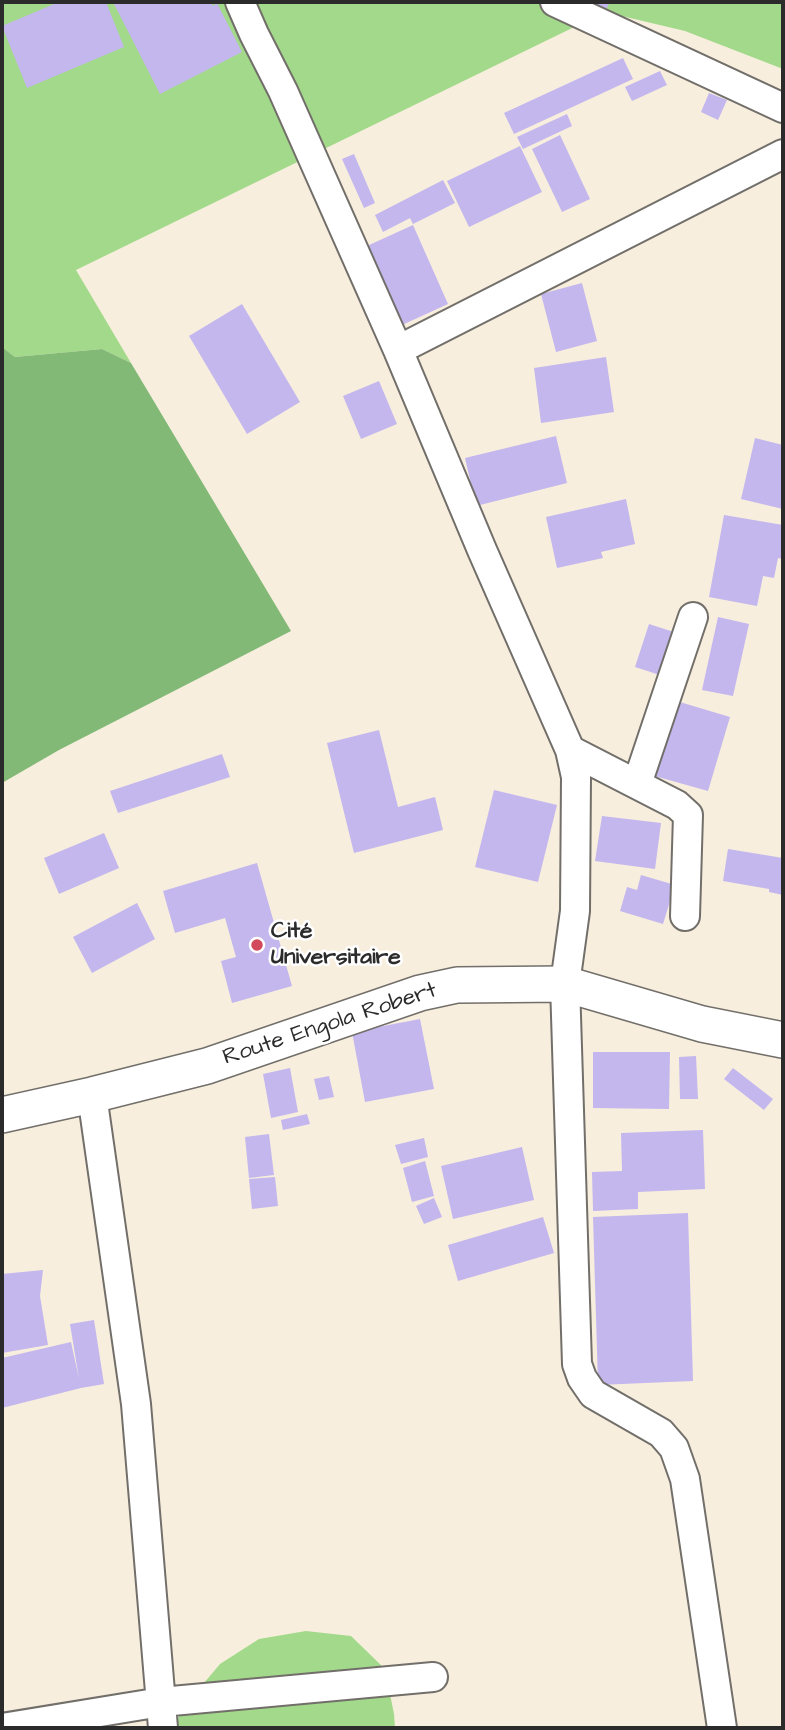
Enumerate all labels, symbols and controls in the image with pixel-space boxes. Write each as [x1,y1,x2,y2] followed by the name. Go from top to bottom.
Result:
[271,918,401,972] place label: Cité Universitaire
[249,937,265,953] marker: Cité Universitaire
[220,977,440,1073] street label: Route Engola Robert

